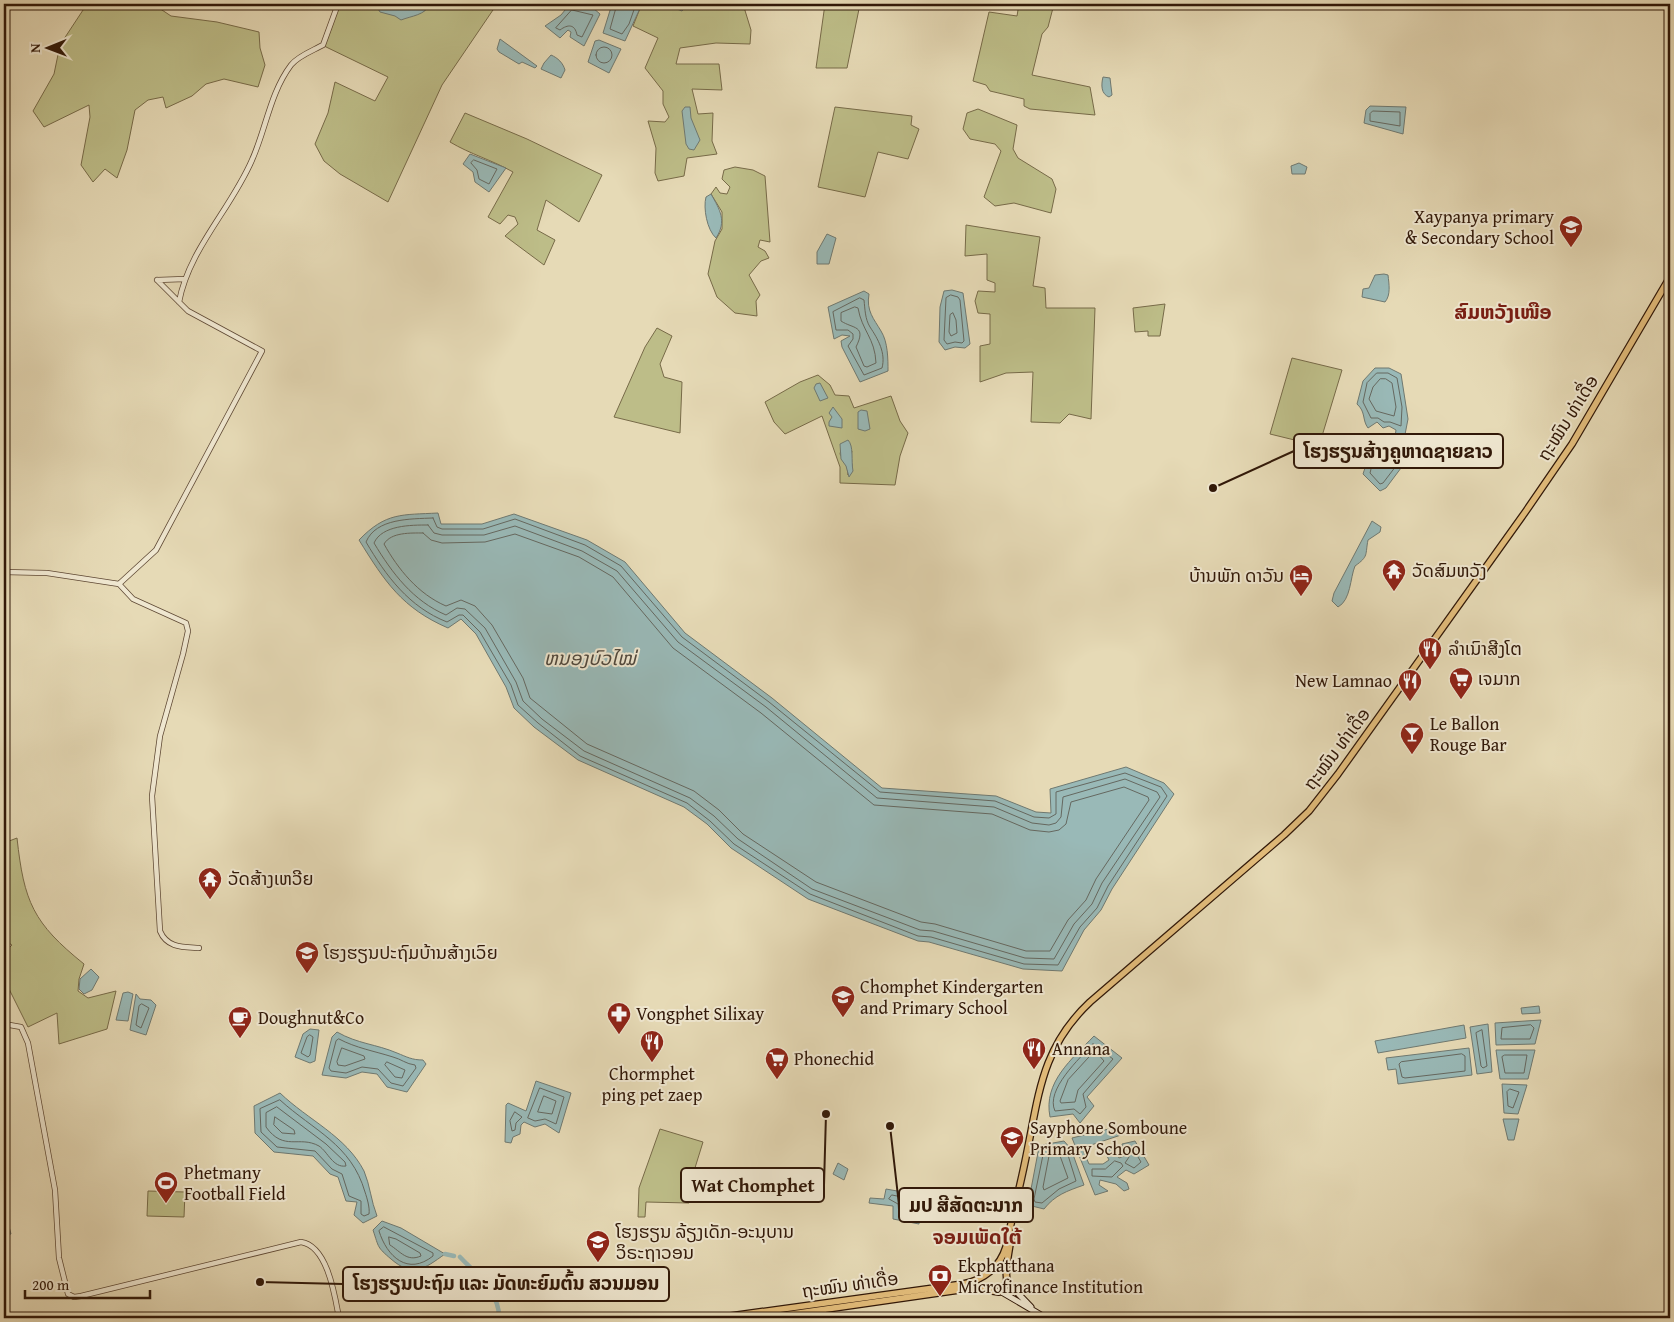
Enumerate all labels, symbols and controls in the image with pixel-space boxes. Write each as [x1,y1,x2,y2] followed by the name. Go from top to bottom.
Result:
[22,22,72,72] north arrow
[25,43,45,53] text: N
[1405,203,1554,251] place label: Xaypanya primary & Secondary School
[1558,214,1584,248] school or university icon: Xaypanya primary & Secondary School
[1454,297,1552,326] district label: ສົມຫວັງເໜືອ
[1530,369,1605,466] street label: ຖະໝົນ ທ່າເດື່ອ
[1294,434,1503,468] callout: ໂຮງຮຽນສ້າງຄູຫາດຊາຍຂາວ
[1302,437,1493,465] text: ໂຮງຮຽນສ້າງຄູຫາດຊາຍຂາວ
[1412,557,1487,584] place label: ວັດສົມຫວັງ
[1381,558,1407,592] temple icon: ວັດສົມຫວັງ
[1189,562,1284,589] place label: ບ້ານພັກ ດາວັນ
[1288,563,1314,597] hotel icon: ບ້ານພັກ ດາວັນ
[1448,635,1522,662] place label: ລຳເນົາສີງໂຕ
[1417,636,1443,670] restaurant icon: ລຳເນົາສີງໂຕ
[544,644,639,672] water label: ຫນອງບົວໄໝ່
[1478,665,1521,692] place label: ເຈມາກ
[1448,666,1474,700] supermarket icon: ເຈມາກ
[1295,667,1392,694] place label: New Lamnao
[1397,668,1423,702] restaurant icon: New Lamnao
[1297,702,1377,796] street label: ຖະໝົນ ທ່າເດື່ອ
[1430,710,1507,758] place label: Le Ballon Rouge Bar
[1399,721,1425,755] bar icon: Le Ballon Rouge Bar
[228,865,314,892] place label: ວັດສ້າງເຫວີຍ
[197,866,223,900] temple icon: ວັດສ້າງເຫວີຍ
[323,939,498,966] place label: ໂຮງຮຽນປະຖົມບ້ານສ້າງເວົຍ
[294,940,320,974] school or university icon: ໂຮງຮຽນປະຖົມບ້ານສ້າງເວົຍ
[860,973,1043,1021] place label: Chomphet Kindergarten and Primary School
[830,984,856,1018] school or university icon: Chomphet Kindergarten and Primary School
[636,1000,764,1027] place label: Vongphet Silixay
[606,1001,632,1035] pharmacy icon: Vongphet Silixay
[258,1004,364,1031] place label: Doughnut&Co
[227,1005,253,1039] cafe icon: Doughnut&Co
[639,1029,665,1063] restaurant icon: Chormphet ping pet zaep
[1052,1035,1111,1062] place label: Annana
[1021,1036,1047,1070] restaurant icon: Annana
[794,1045,874,1072] place label: Phonechid
[764,1046,790,1080] supermarket icon: Phonechid
[602,1060,703,1108] place label: Chormphet ping pet zaep
[1030,1114,1187,1162] place label: Sayphone Somboune Primary School
[999,1125,1025,1159] school or university icon: Sayphone Somboune Primary School
[184,1159,286,1207] place label: Phetmany Football Field
[681,1168,824,1202] callout: Wat Chomphet
[153,1170,179,1204] sports icon: Phetmany Football Field
[691,1171,816,1199] text: Wat Chomphet
[899,1188,1033,1222] callout: ມປ ສີສັດຕະນາກ
[909,1191,1023,1219] text: ມປ ສີສັດຕະນາກ
[615,1218,794,1266] place label: ໂຮງຮຽນ ລ້ຽງເດັກ-ອະນຸບານ ວິຣະຖາວອນ
[932,1222,1022,1251] district label: ຈອມເພັດໃຕ້
[585,1229,611,1263] school or university icon: ໂຮງຮຽນ ລ້ຽງເດັກ-ອະນຸບານ ວິຣະຖາວອນ
[958,1252,1143,1300] place label: Ekphatthana Microfinance Institution
[927,1263,953,1297] bank icon: Ekphatthana Microfinance Institution
[800,1264,900,1305] street label: ຖະໝົນ ທ່າເດື່ອ
[25,1267,150,1299] scale bar
[343,1267,669,1301] callout: ໂຮງຮຽນປະຖົມ ແລະ ມັດທະຍົມຕົ້ນ ສວນມອນ
[352,1269,659,1297] text: ໂຮງຮຽນປະຖົມ ແລະ ມັດທະຍົມຕົ້ນ ສວນມອນ
[32,1274,70,1295] text: 200 m

